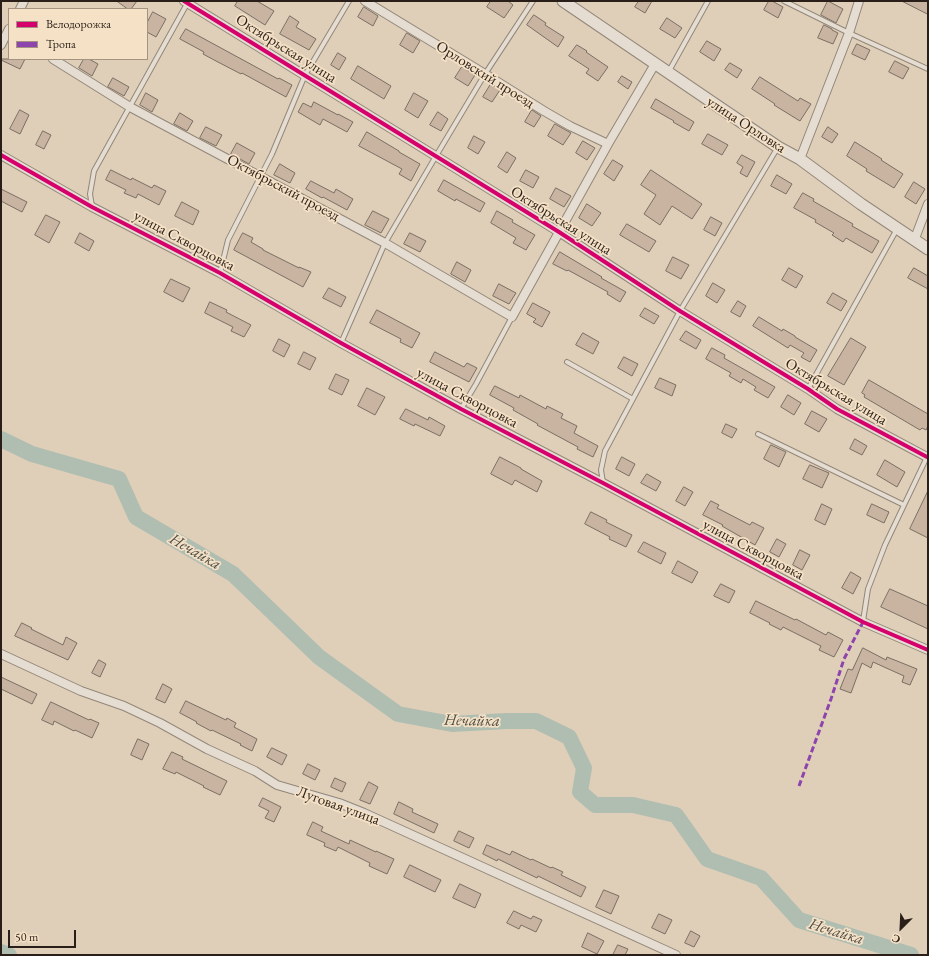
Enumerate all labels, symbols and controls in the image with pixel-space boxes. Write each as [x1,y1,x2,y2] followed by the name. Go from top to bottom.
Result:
[8,8,148,60] legend
[232,11,340,87] street label: Октябрьская улица
[46,16,111,32] text: Велодорожка
[46,36,76,52] text: Тропа
[432,38,538,112] street label: Орловский проезд
[703,93,789,157] street label: улица Орловка
[224,151,342,225] street label: Октябрьский проезд
[507,183,615,259] street label: Октябрьская улица
[130,207,238,275] street label: улица Скворцовка
[782,355,890,429] street label: Октябрьская улица
[413,364,521,432] street label: улица Скворцовка
[699,516,807,584] street label: улица Скворцовка
[166,530,224,574] water label: Нечайка
[444,711,500,731] water label: Нечайка
[294,783,382,829] street label: Луговая улица
[881,908,921,948] north arrow
[806,915,866,949] water label: Нечайка
[10,922,78,948] scale bar
[15,929,38,945] text: 50 m
[890,931,903,947] text: С

